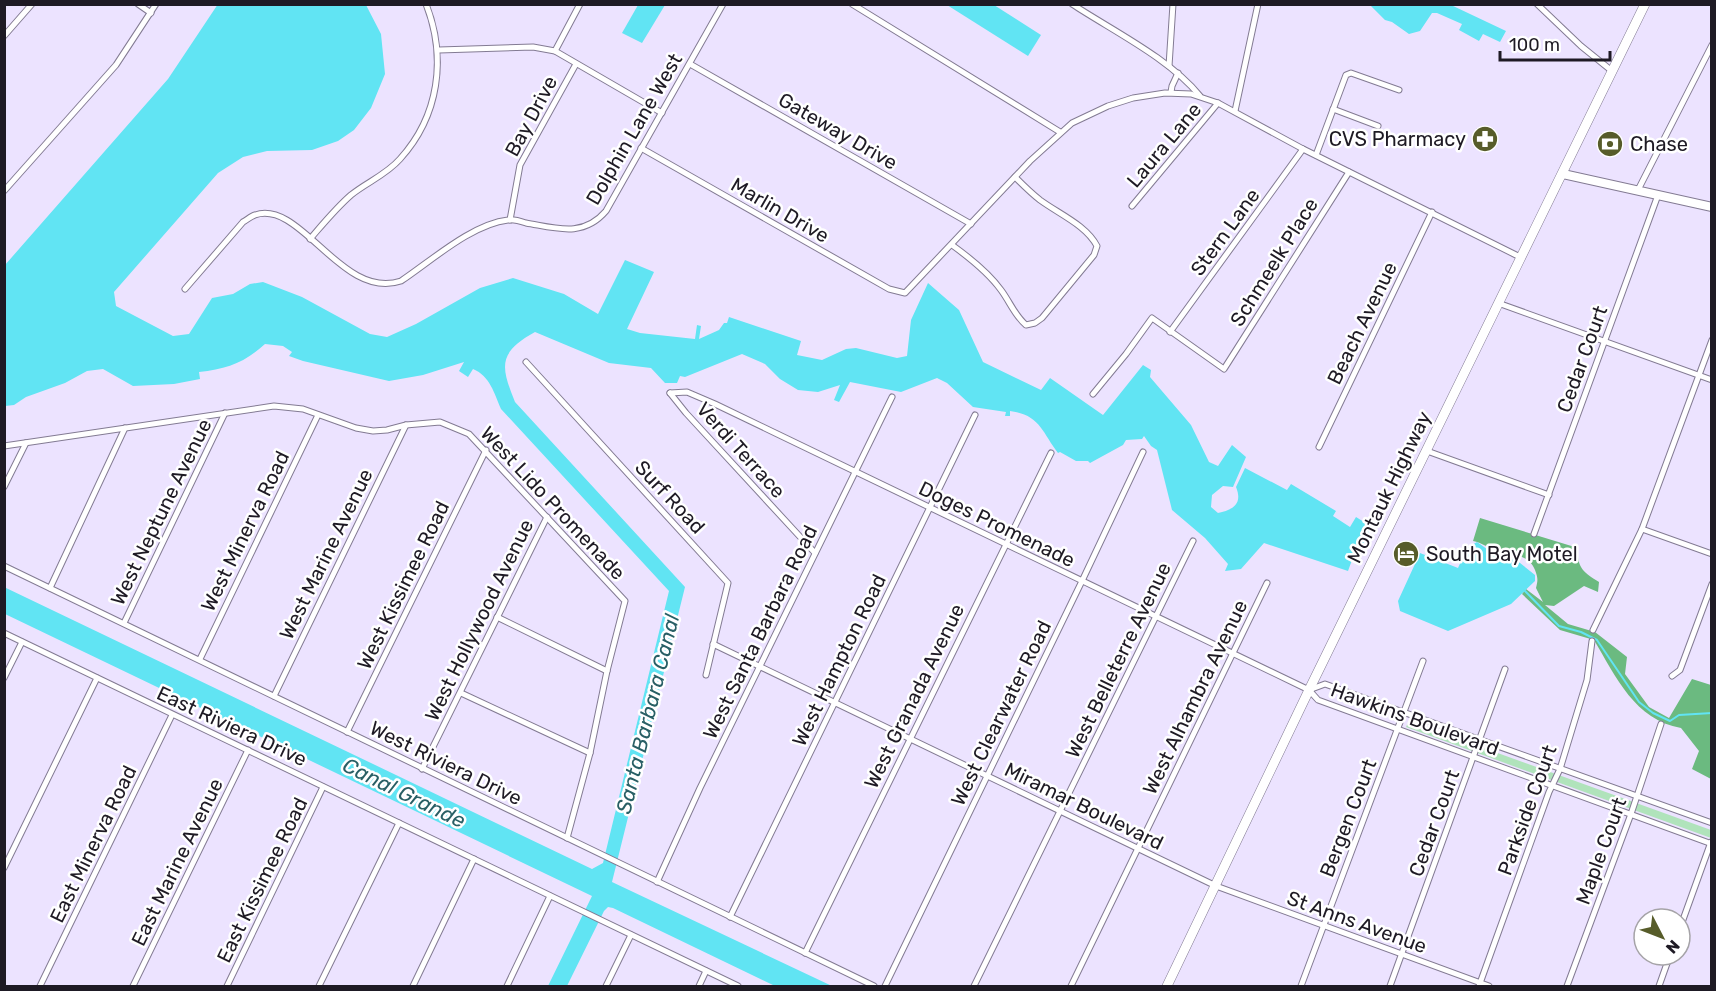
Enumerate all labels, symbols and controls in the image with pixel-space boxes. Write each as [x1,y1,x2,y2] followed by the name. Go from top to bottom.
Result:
[1500,24,1610,62] scale bar
[1509,34,1560,56] text: 100 m
[581,49,687,209] street label: Dolphin Lane West
[500,72,562,160] street label: Bay Drive
[774,87,902,175] street label: Gateway Drive
[1122,98,1206,192] street label: Laura Lane
[1470,124,1500,154] pharmacy icon: CVS Pharmacy
[1329,127,1466,151] place label: CVS Pharmacy
[1595,129,1625,159] bank icon: Chase
[1630,132,1688,156] place label: Chase
[727,172,833,248] street label: Marlin Drive
[1185,184,1265,280] street label: Stern Lane
[1225,193,1323,331] street label: Schmeelk Place
[1322,258,1402,388] street label: Beach Avenue
[1552,302,1612,416] street label: Cedar Court
[692,397,790,503] street label: Verdi Terrace
[1342,407,1436,567] street label: Montauk Highway
[105,415,217,609] street label: West Neptune Avenue
[476,421,630,585] street label: West Lido Promenade
[196,447,294,615] street label: West Minerva Road
[630,455,710,539] street label: Surf Road
[274,465,378,643] street label: West Marine Avenue
[915,476,1079,572] street label: Doges Promenade
[352,497,454,673] street label: West Kissimee Road
[420,515,538,725] street label: West Hollywood Avenue
[698,521,822,743] street label: West Santa Barbara Road
[1391,539,1421,569] hotel icon: South Bay Motel
[1426,542,1578,566] place label: South Bay Motel
[1060,558,1176,762] street label: West Belleterre Avenue
[787,570,891,750] street label: West Hampton Road
[1137,596,1253,798] street label: West Alhambra Avenue
[859,600,969,792] street label: West Granada Avenue
[611,611,685,816] water label: Santa Barbara Canal
[946,617,1056,809] street label: West Clearwater Road
[1328,677,1502,761] street label: Hawkins Boulevard
[153,681,311,771] street label: East Riviera Drive
[366,716,526,810] street label: West Riviera Drive
[1492,741,1562,878] street label: Parkside Court
[339,752,470,833] water label: Canal Grande
[1315,755,1382,880] street label: Bergen Court
[1001,757,1167,855] street label: Miramar Boulevard
[45,762,141,926] street label: East Minerva Road
[1404,766,1464,880] street label: Cedar Court
[126,774,228,950] street label: East Marine Avenue
[212,794,312,966] street label: East Kissimee Road
[1571,794,1632,908] street label: Maple Court
[1284,886,1430,958] street label: St Anns Avenue
[1632,907,1692,967] north arrow
[1662,936,1684,957] text: N

